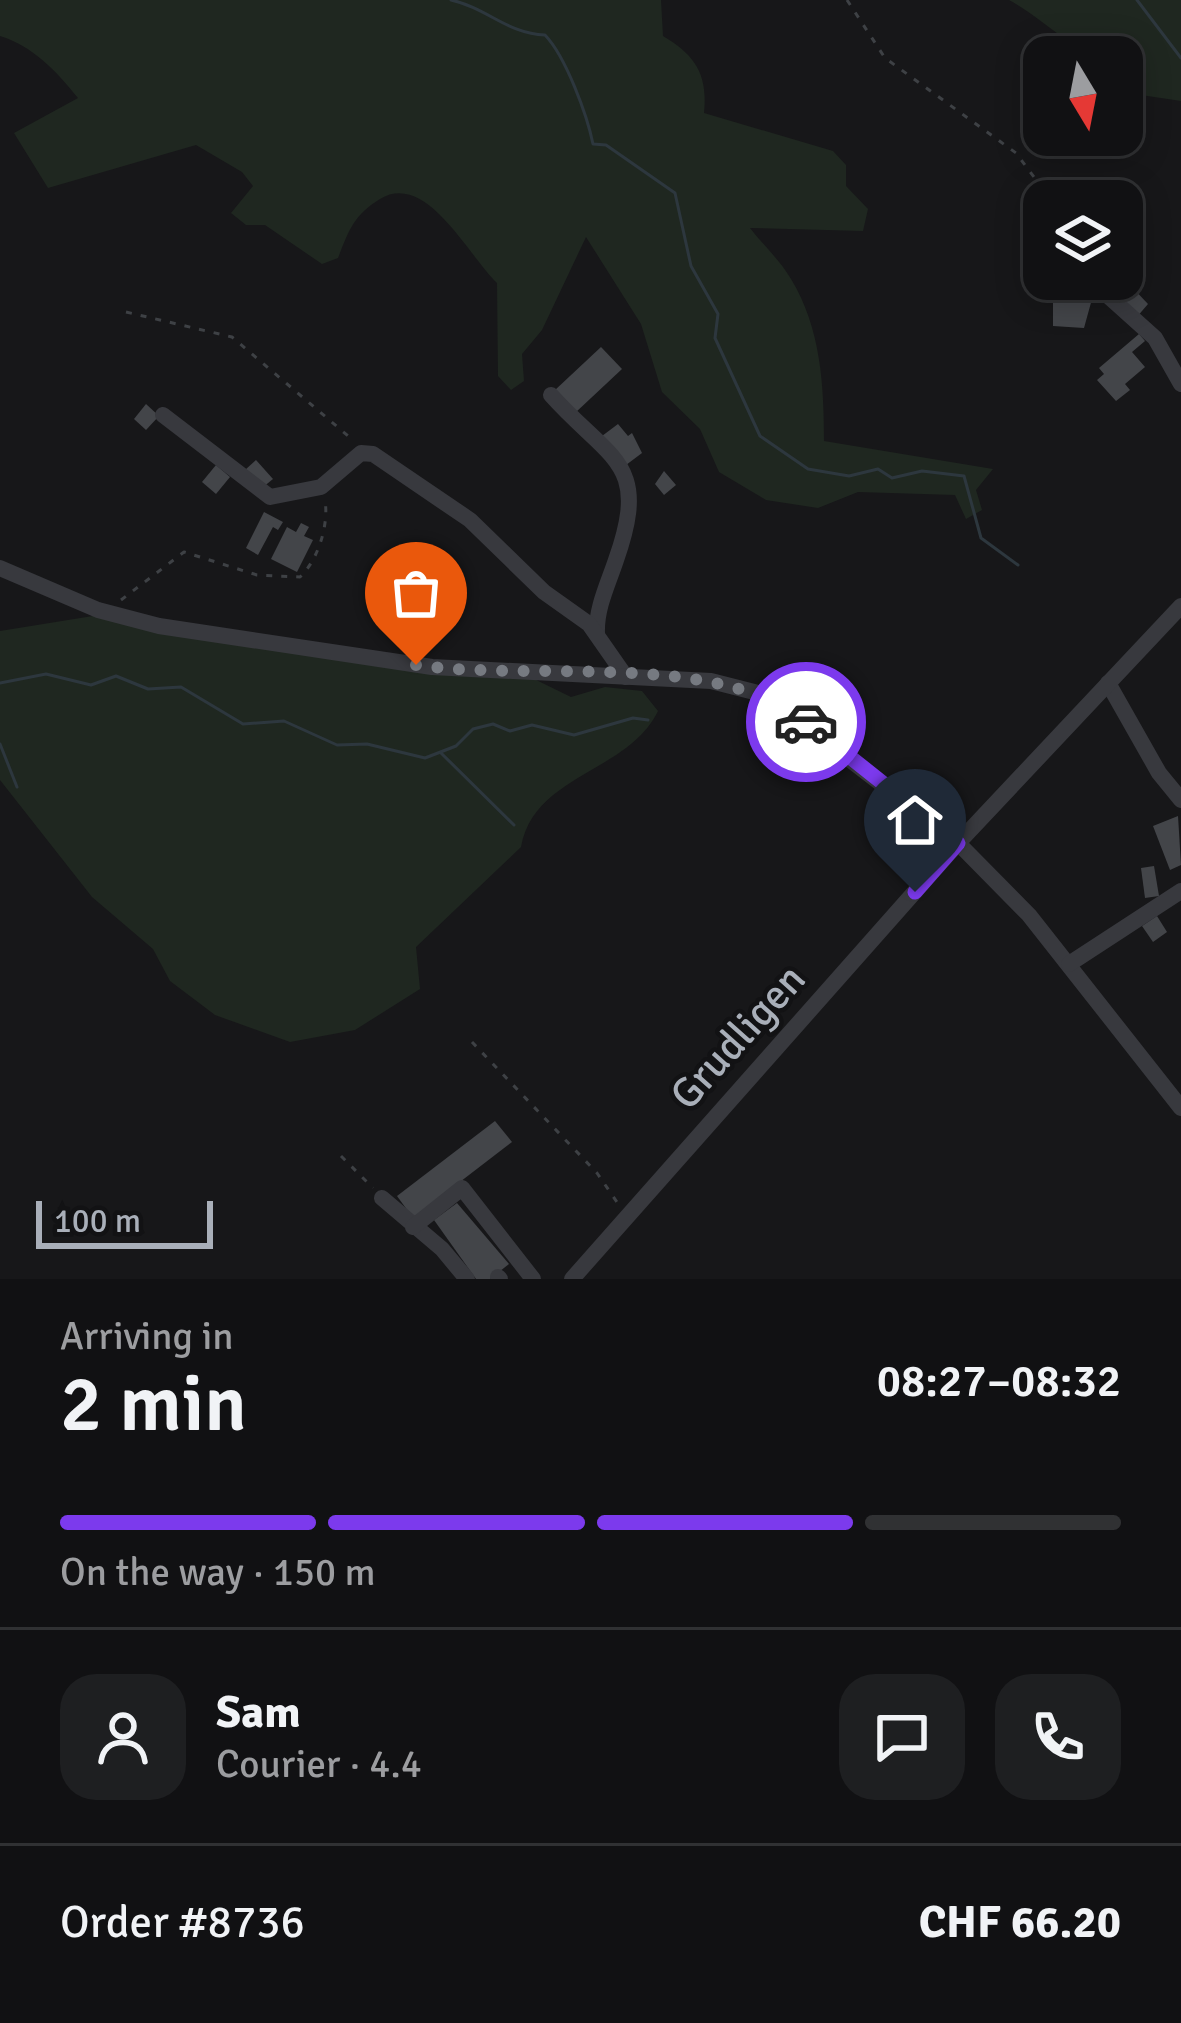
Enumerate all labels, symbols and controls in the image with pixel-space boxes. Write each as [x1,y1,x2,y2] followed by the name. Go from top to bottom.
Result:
[1023,36,1143,156] north arrow
[1023,36,1143,300] map controls
[1023,180,1143,300] button: layers
[365,542,467,665] pin
[383,560,449,626] icon: bag
[746,662,866,782] courier
[773,689,839,755] icon: car
[864,769,966,892] pin
[882,787,948,853] icon: home
[660,954,816,1120] street label: Grudligen
[36,1195,213,1248] scale bar
[54,1201,141,1242] text: 100 m
[60,1312,234,1360] text: Arriving in
[877,1354,1121,1409] text: 08:27–08:32
[60,1357,247,1453] text: 2 min
[60,1548,376,1596] text: On the way · 150 m
[60,1674,186,1800] button: person
[839,1674,965,1800] button: chat
[995,1674,1121,1800] button: phone
[216,1685,301,1740] text: Sam
[216,1740,422,1788] text: Courier · 4.4
[60,1895,305,1950] text: Order #8736
[919,1895,1121,1950] text: CHF 66.20

